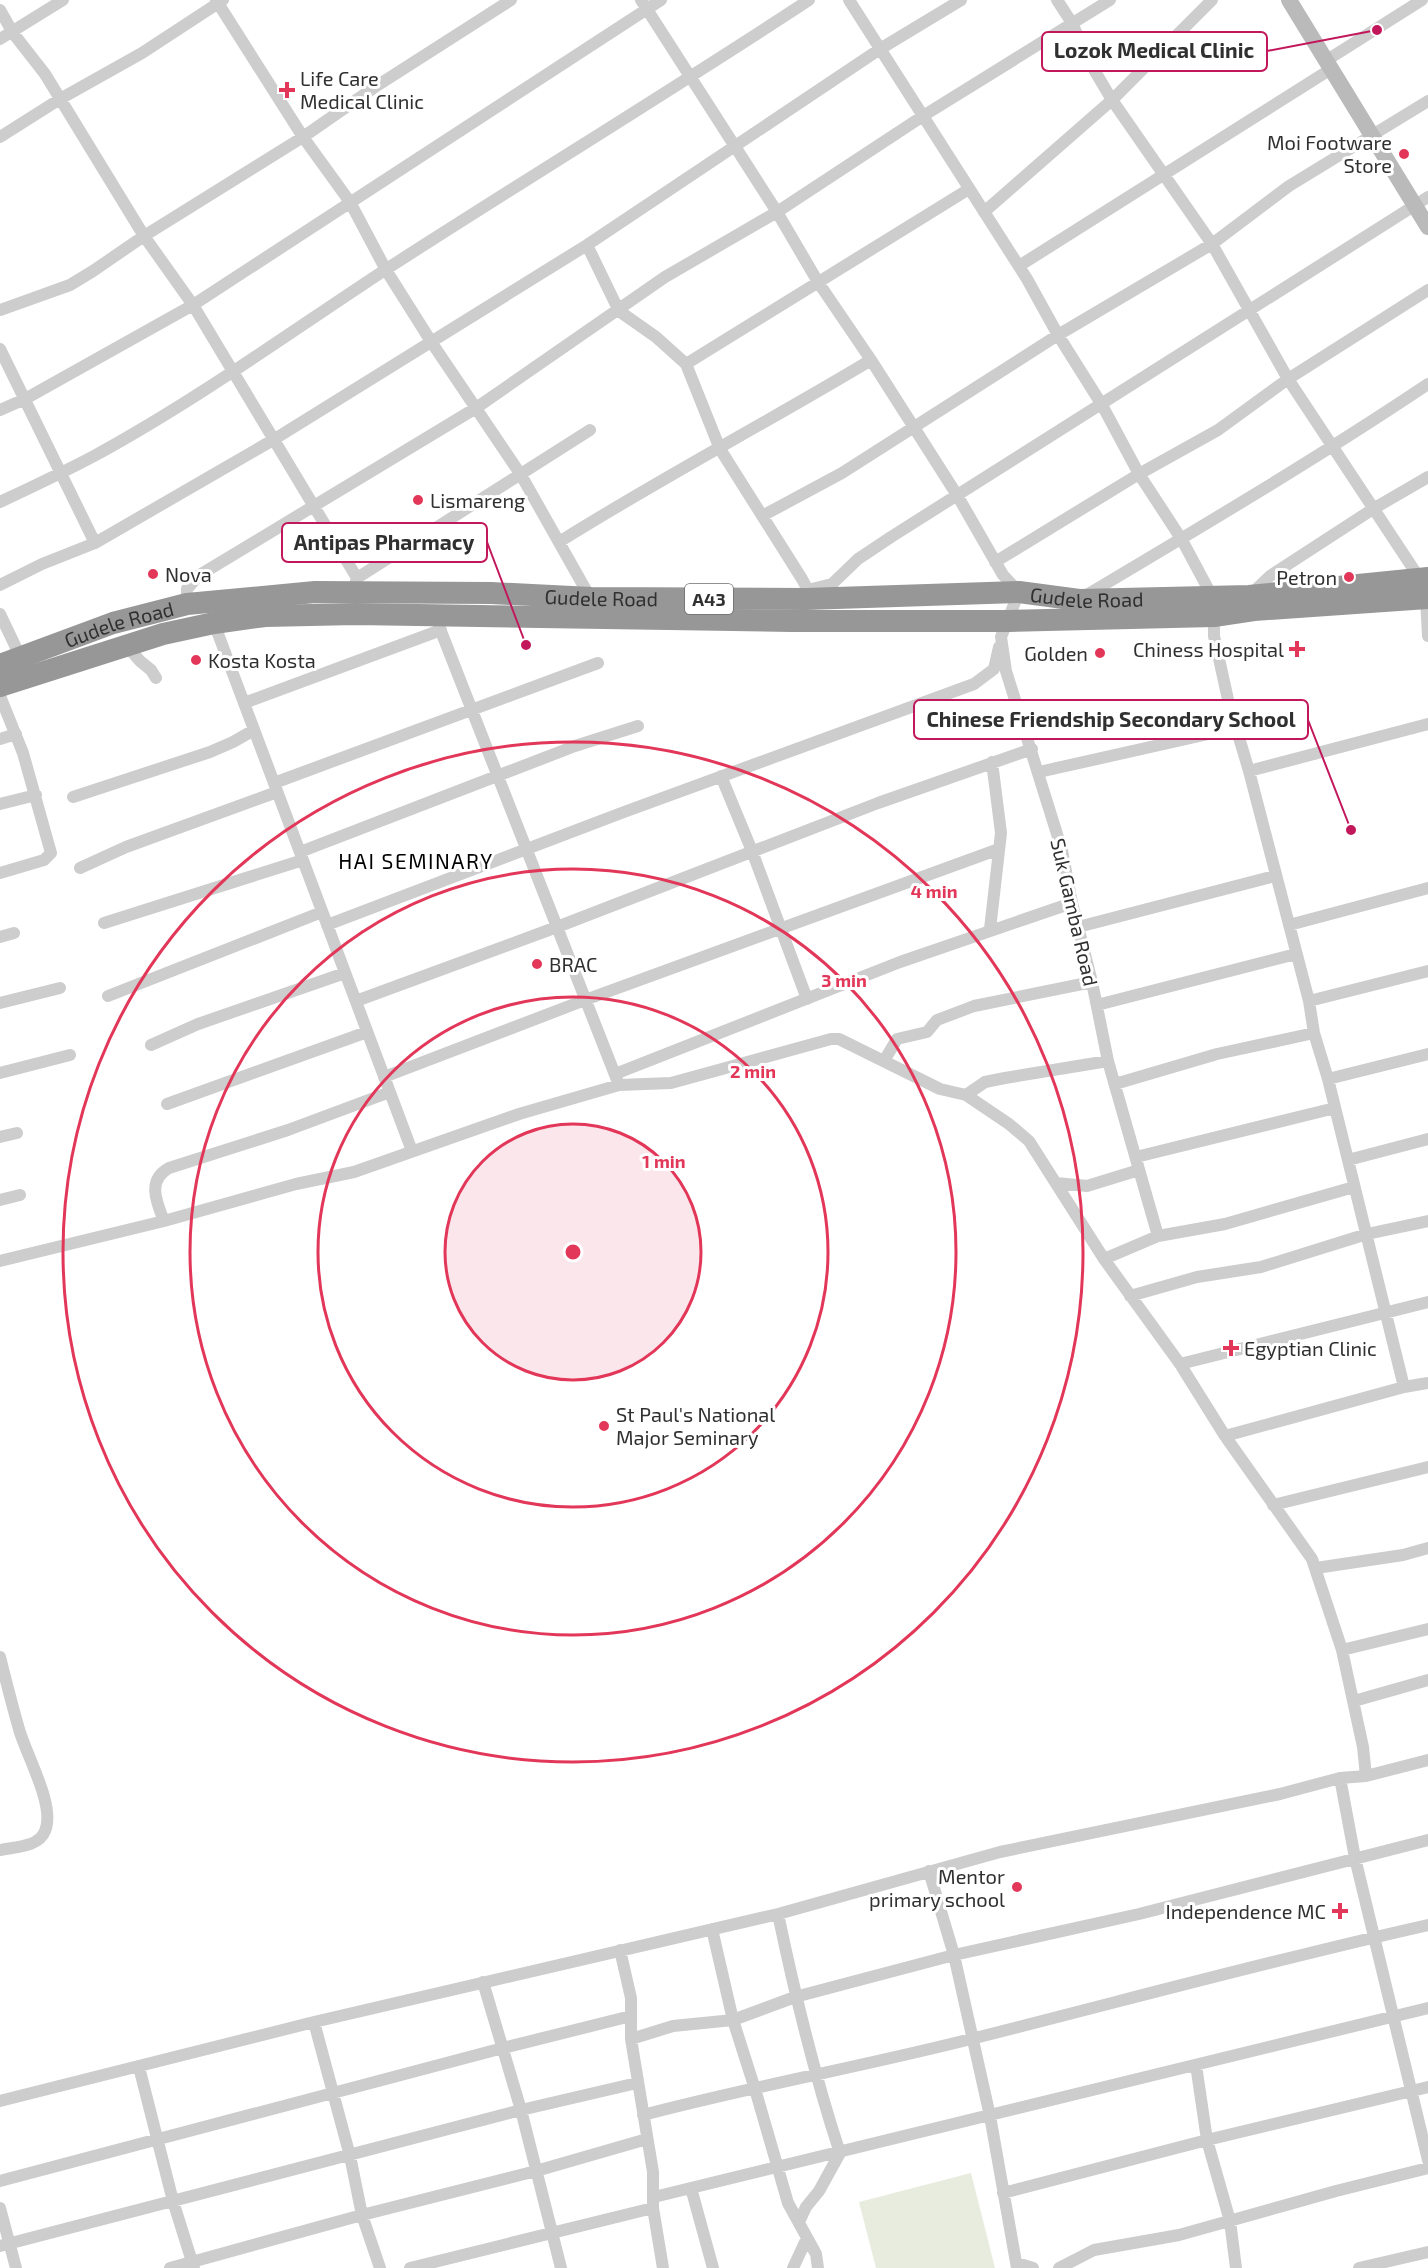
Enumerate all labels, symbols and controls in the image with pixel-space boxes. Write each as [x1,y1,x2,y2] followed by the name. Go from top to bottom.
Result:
[1042,32,1267,71] callout: Lozok Medical Clinic
[1054,37,1254,62] text: Lozok Medical Clinic
[300,66,424,113] place label: Life Care Medical Clinic
[278,81,296,99] marker: Life Care Medical Clinic
[1267,130,1392,177] place label: Moi Footware Store
[1397,147,1411,161] marker: Moi Footware Store
[430,488,525,512] place label: Lismareng
[411,493,425,507] marker: Lismareng
[282,523,487,562] callout: Antipas Pharmacy
[294,529,474,555] text: Antipas Pharmacy
[165,562,212,586] place label: Nova
[1276,565,1337,589] place label: Petron
[146,567,160,581] marker: Nova
[1342,570,1356,584] marker: Petron
[1029,582,1144,612] street label: Gudele Road
[544,584,658,610] street label: Gudele Road
[685,584,733,614] road number: A43
[61,596,176,652] street label: Gudele Road
[1133,637,1284,661] place label: Chiness Hospital
[1288,640,1306,658] marker: Chiness Hospital
[1024,641,1088,665] place label: Golden
[1093,646,1107,660] marker: Golden
[208,648,316,672] place label: Kosta Kosta
[189,653,203,667] marker: Kosta Kosta
[914,700,1308,739] callout: Chinese Friendship Secondary School
[926,706,1296,732] text: Chinese Friendship Secondary School
[1046,836,1104,988] street label: Suk Gamba Road
[338,848,494,873] district label: HAI SEMINARY
[911,880,958,902] text: 4 min
[549,952,598,976] place label: BRAC
[530,957,544,971] marker: BRAC
[821,969,867,991] text: 3 min
[730,1060,776,1082] text: 2 min
[642,1150,686,1172] text: 1 min
[563,1242,583,1262] centre of rings
[1244,1336,1377,1360] place label: Egyptian Clinic
[1222,1339,1240,1357] marker: Egyptian Clinic
[616,1402,775,1449] place label: St Paul's National Major Seminary
[597,1419,611,1433] marker: St Paul's National Major Seminary
[869,1864,1005,1911] place label: Mentor primary school
[1010,1880,1024,1894] marker: Mentor primary school
[1165,1899,1326,1923] place label: Independence MC
[1331,1902,1349,1920] marker: Independence MC

